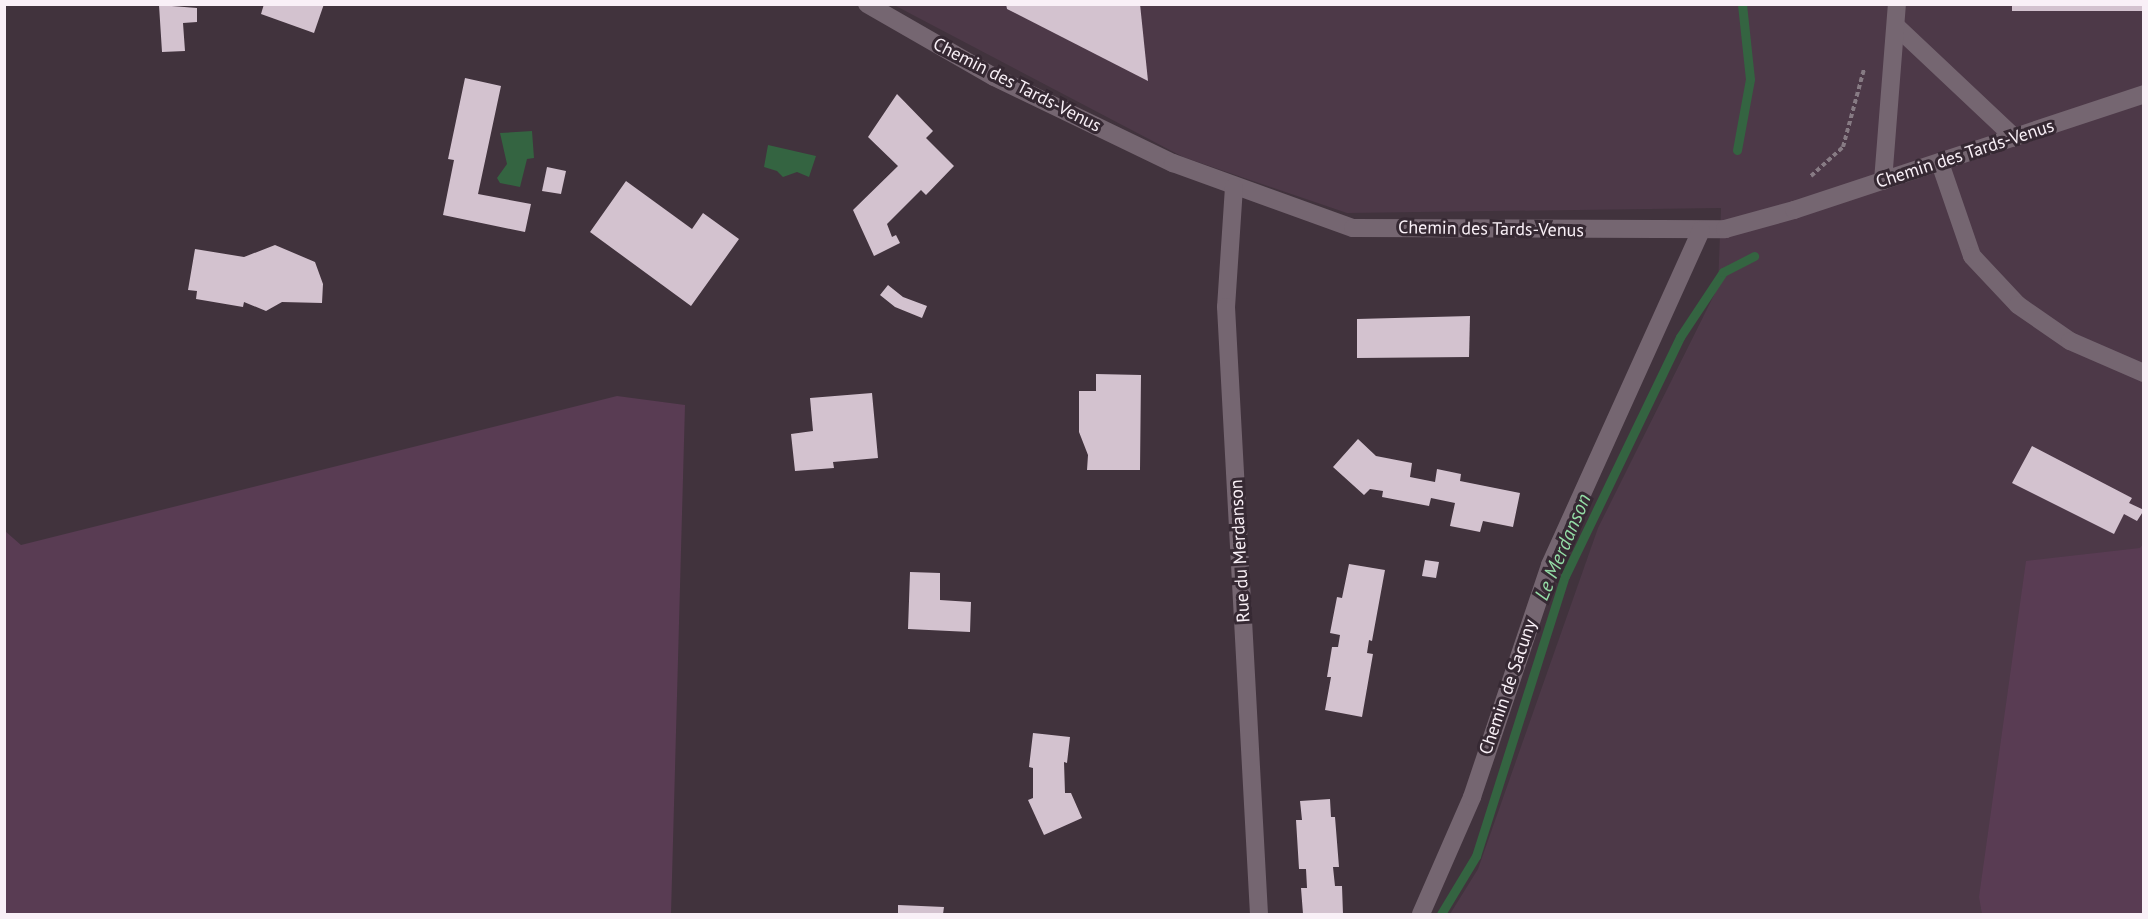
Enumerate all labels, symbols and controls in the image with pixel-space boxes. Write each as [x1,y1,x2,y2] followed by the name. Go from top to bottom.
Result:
[929,33,1105,137] street label: Chemin des Tards-Venus
[1873,115,2057,193] street label: Chemin des Tards-Venus
[1398,217,1584,241] street label: Chemin des Tards-Venus
[1225,479,1255,623] street label: Rue du Merdanson
[1530,490,1596,604] water label: Le Merdanson
[1475,617,1541,757] street label: Chemin de Sacuny

